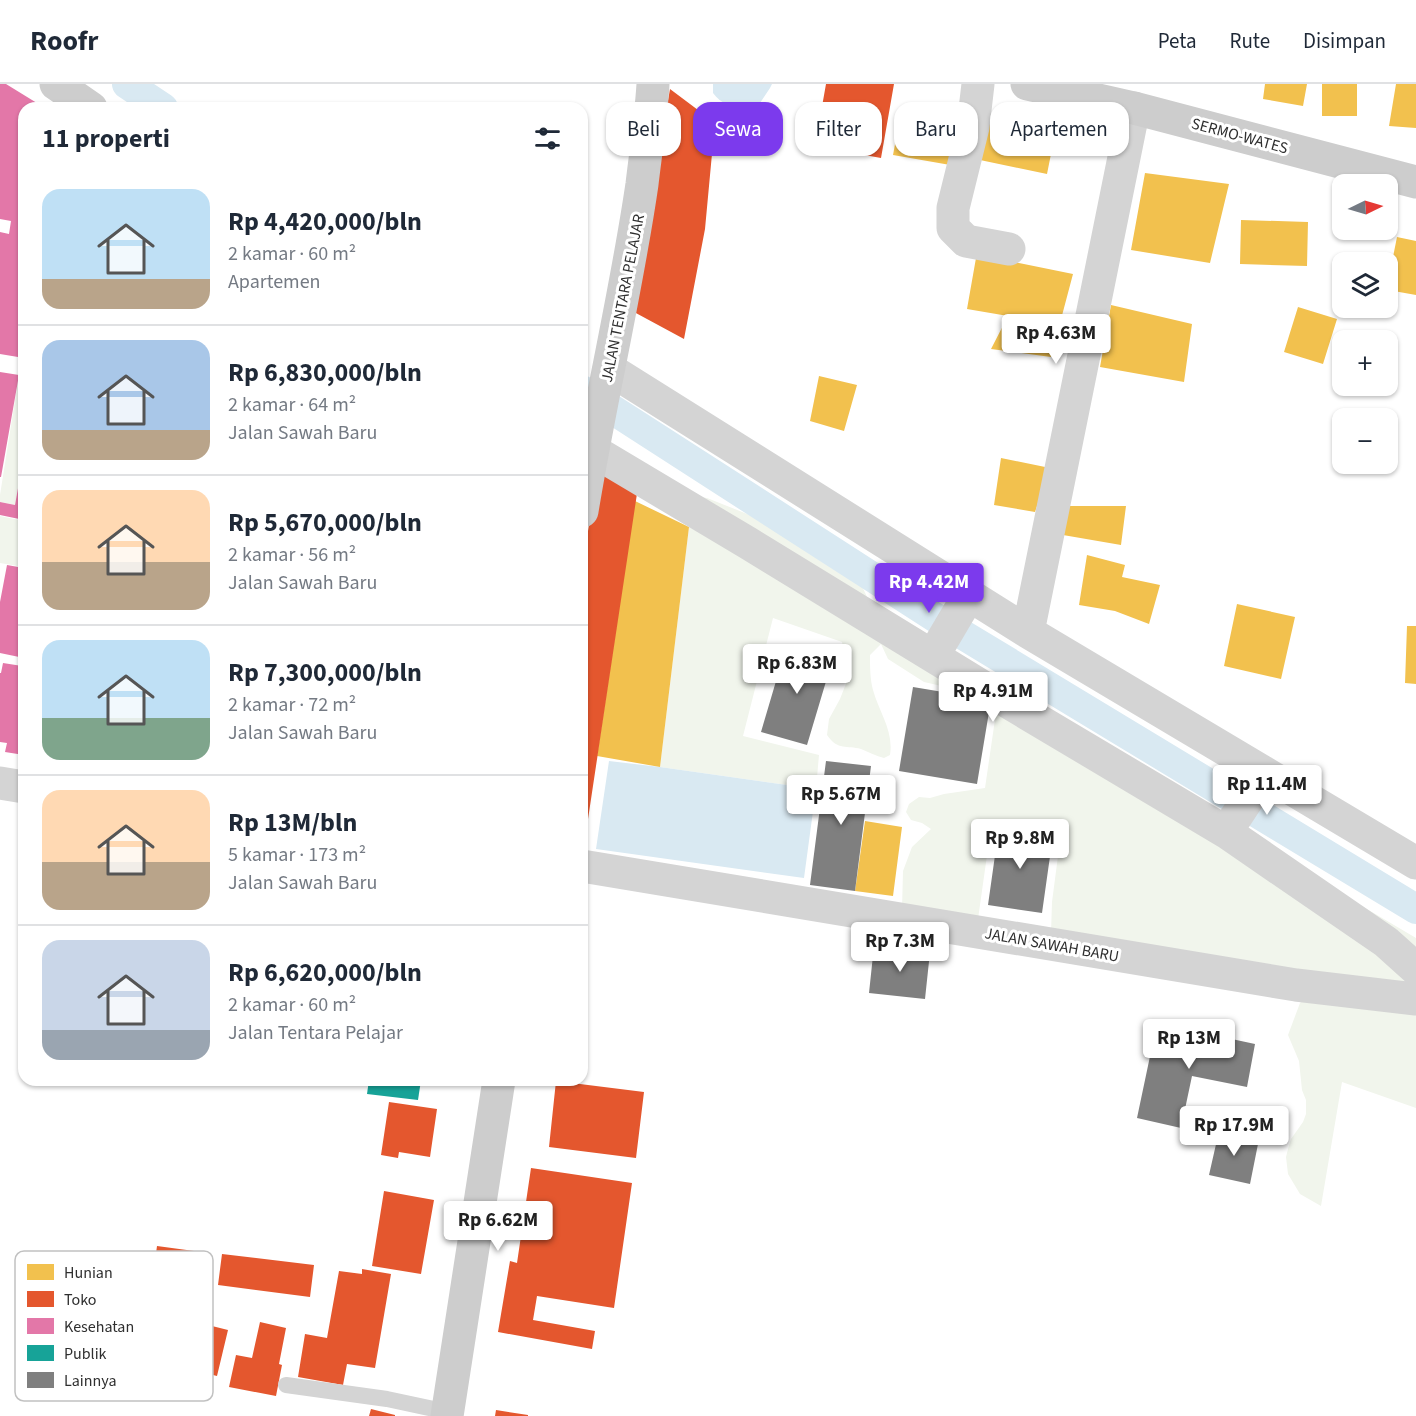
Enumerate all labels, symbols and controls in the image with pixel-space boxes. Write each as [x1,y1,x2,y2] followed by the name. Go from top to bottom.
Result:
[30,21,99,61] text: Roofr
[1158,26,1196,56] text: Peta
[1229,26,1270,56] text: Rute
[1303,26,1386,56] text: Disimpan
[606,102,681,156] chip: Beli
[693,102,783,156] chip: Sewa
[795,102,882,156] chip: Filter
[894,102,978,156] chip: Baru
[990,102,1129,156] chip: Apartemen
[1189,113,1290,159] street label: SERMO-WATES
[42,120,170,157] text: 11 properti
[531,122,564,155] icon: filters
[1332,174,1398,240] north arrow
[1332,174,1398,474] map controls
[228,203,422,240] text: Rp 4,420,000/bln
[596,212,650,384] street label: JALAN TENTARA PELAJAR
[90,213,162,285] icon: home
[228,240,356,268] text: 2 kamar · 60 m²
[1332,252,1398,318] button: layers
[228,268,321,296] text: Apartemen
[994,314,1118,365] pin: Rp 4.63M
[1016,319,1096,347] text: Rp 4.63M
[1332,330,1398,396] button: +
[228,354,422,391] text: Rp 6,830,000/bln
[90,364,162,436] icon: home
[228,391,356,419] text: 2 kamar · 64 m²
[1332,408,1398,474] button: −
[228,419,377,447] text: Jalan Sawah Baru
[228,504,422,541] text: Rp 5,670,000/bln
[90,514,162,586] icon: home
[228,541,356,569] text: 2 kamar · 56 m²
[867,563,991,614] pin: Rp 4.42M
[889,568,969,596] text: Rp 4.42M
[228,569,377,597] text: Jalan Sawah Baru
[735,644,859,695] pin: Rp 6.83M
[757,649,837,677] text: Rp 6.83M
[228,654,422,691] text: Rp 7,300,000/bln
[90,664,162,736] icon: home
[931,672,1055,723] pin: Rp 4.91M
[953,677,1033,705] text: Rp 4.91M
[228,691,356,719] text: 2 kamar · 72 m²
[228,719,377,747] text: Jalan Sawah Baru
[1205,765,1329,816] pin: Rp 11.4M
[1227,770,1307,798] text: Rp 11.4M
[779,775,903,826] pin: Rp 5.67M
[801,780,881,808] text: Rp 5.67M
[228,804,357,841] text: Rp 13M/bln
[90,814,162,886] icon: home
[965,819,1075,870] pin: Rp 9.8M
[985,824,1055,852] text: Rp 9.8M
[228,841,366,869] text: 5 kamar · 173 m²
[228,869,377,897] text: Jalan Sawah Baru
[845,922,955,973] pin: Rp 7.3M
[983,922,1121,968] street label: JALAN SAWAH BARU
[865,927,935,955] text: Rp 7.3M
[228,954,422,991] text: Rp 6,620,000/bln
[90,964,162,1036] icon: home
[228,991,356,1019] text: 2 kamar · 60 m²
[228,1019,403,1047] text: Jalan Tentara Pelajar
[1140,1019,1238,1070] pin: Rp 13M
[1157,1024,1221,1052] text: Rp 13M
[1172,1106,1296,1157] pin: Rp 17.9M
[1194,1111,1274,1139] text: Rp 17.9M
[436,1201,560,1252] pin: Rp 6.62M
[458,1206,538,1234] text: Rp 6.62M
[15,1251,213,1401] legend
[64,1262,113,1284] text: Hunian
[64,1289,97,1311] text: Toko
[64,1316,134,1338] text: Kesehatan
[64,1343,107,1365] text: Publik
[64,1370,117,1392] text: Lainnya

